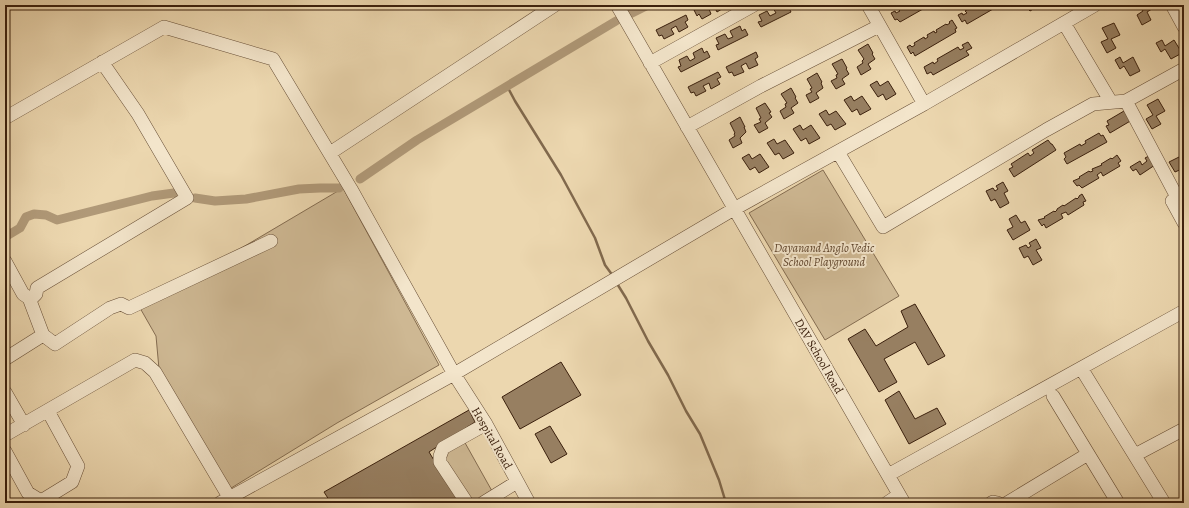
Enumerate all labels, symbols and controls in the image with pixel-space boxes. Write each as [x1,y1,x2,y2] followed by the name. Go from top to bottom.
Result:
[774,240,875,270] park label: Dayanand Anglo Vedic School Playground
[791,315,847,397] street label: DAV School Road
[468,404,516,472] street label: Hospital Road

